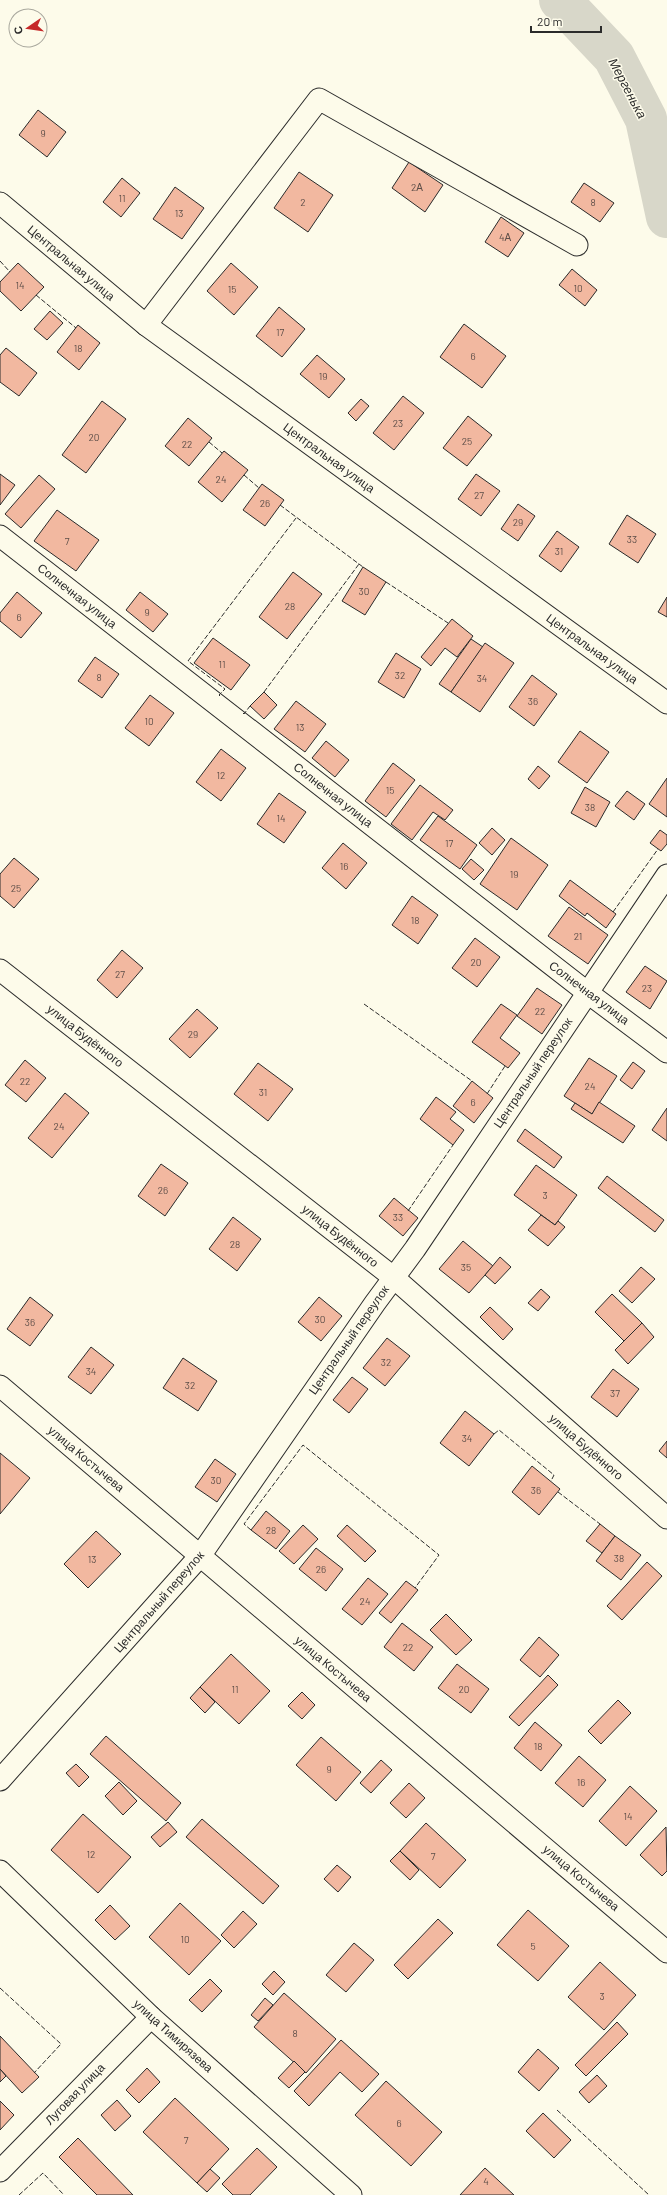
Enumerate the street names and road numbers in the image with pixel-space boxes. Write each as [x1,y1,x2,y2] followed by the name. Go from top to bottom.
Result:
[25,222,118,304] street label: Центральная улица
[281,419,378,496] street label: Центральная улица
[35,560,120,631] street label: Солнечная улица
[544,610,641,687] street label: Центральная улица
[291,759,376,830] street label: Солнечная улица
[546,958,633,1028] street label: Солнечная улица
[44,1001,127,1070] street label: улица Будённого
[490,1014,576,1131] street label: Центральный переулок
[299,1201,382,1270] street label: улица Будённого
[305,1282,392,1397] street label: Центральный переулок
[546,1410,627,1483] street label: улица Будённого
[45,1422,128,1495] street label: улица Костычева
[110,1547,207,1656] street label: Центральный переулок
[292,1632,375,1705] street label: улица Костычева
[540,1841,623,1914] street label: улица Костычева
[130,1996,216,2075] street label: улица Тимирязева
[42,2060,108,2127] street label: Луговая улица

